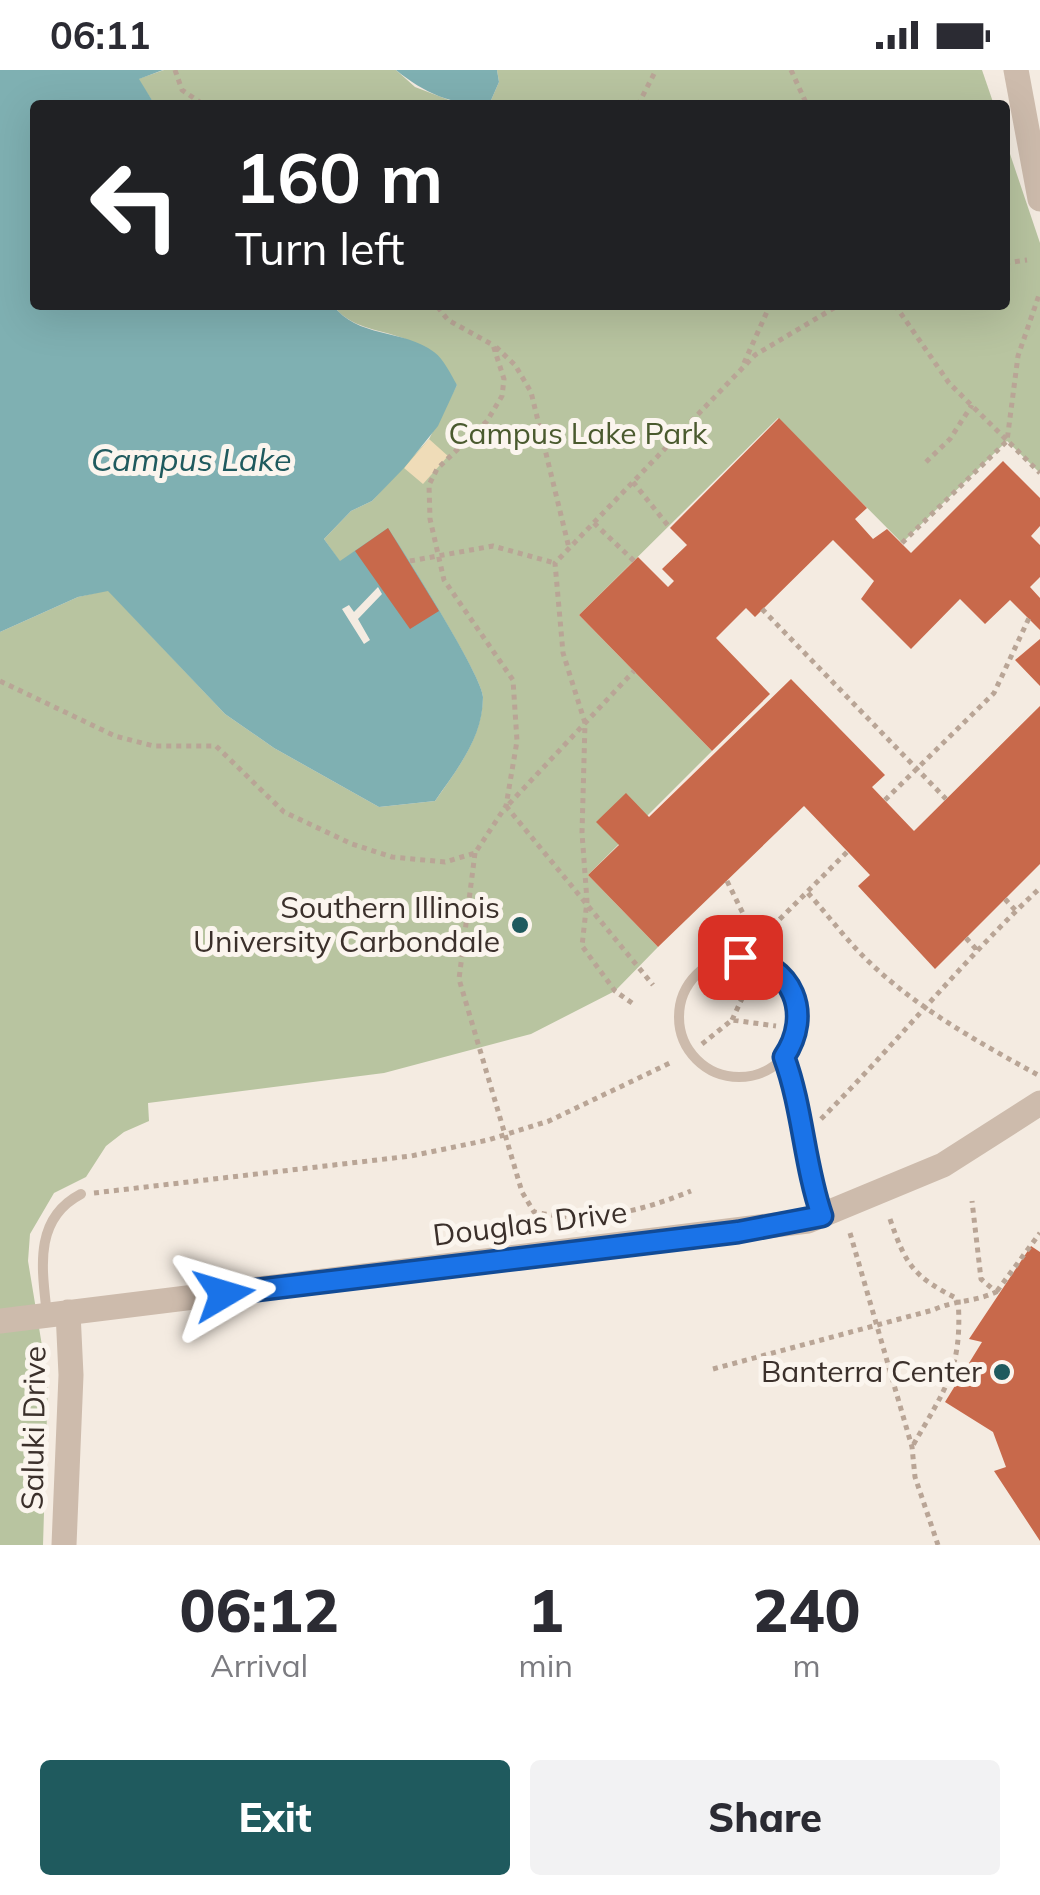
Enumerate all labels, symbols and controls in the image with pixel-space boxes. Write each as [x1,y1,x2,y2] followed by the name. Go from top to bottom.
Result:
[50,11,151,59] text: 06:11
[235,133,443,221] text: 160 m
[70,140,200,270] icon: left
[235,220,404,276] text: Turn left
[448,414,708,452] park label: Campus Lake Park
[91,439,291,479] water label: Campus Lake
[193,888,500,960] place label: Southern Illinois University Carbondale
[509,914,531,936] marker: Southern Illinois University Carbondale
[698,915,783,1000] pin
[713,930,768,985] icon: arrive
[431,1192,629,1254] street label: Douglas Drive
[172,1242,276,1346] position arrow
[13,1346,53,1510] street label: Saluki Drive
[761,1352,982,1390] place label: Banterra Center
[991,1361,1013,1383] marker: Banterra Center
[179,1572,339,1647] text: 06:12
[528,1572,564,1647] text: 1
[752,1572,860,1647] text: 240
[210,1645,308,1685] text: Arrival
[519,1645,573,1685] text: min
[792,1645,821,1685] text: m
[40,1760,510,1875] button: Exit
[530,1760,1000,1875] button: Share

